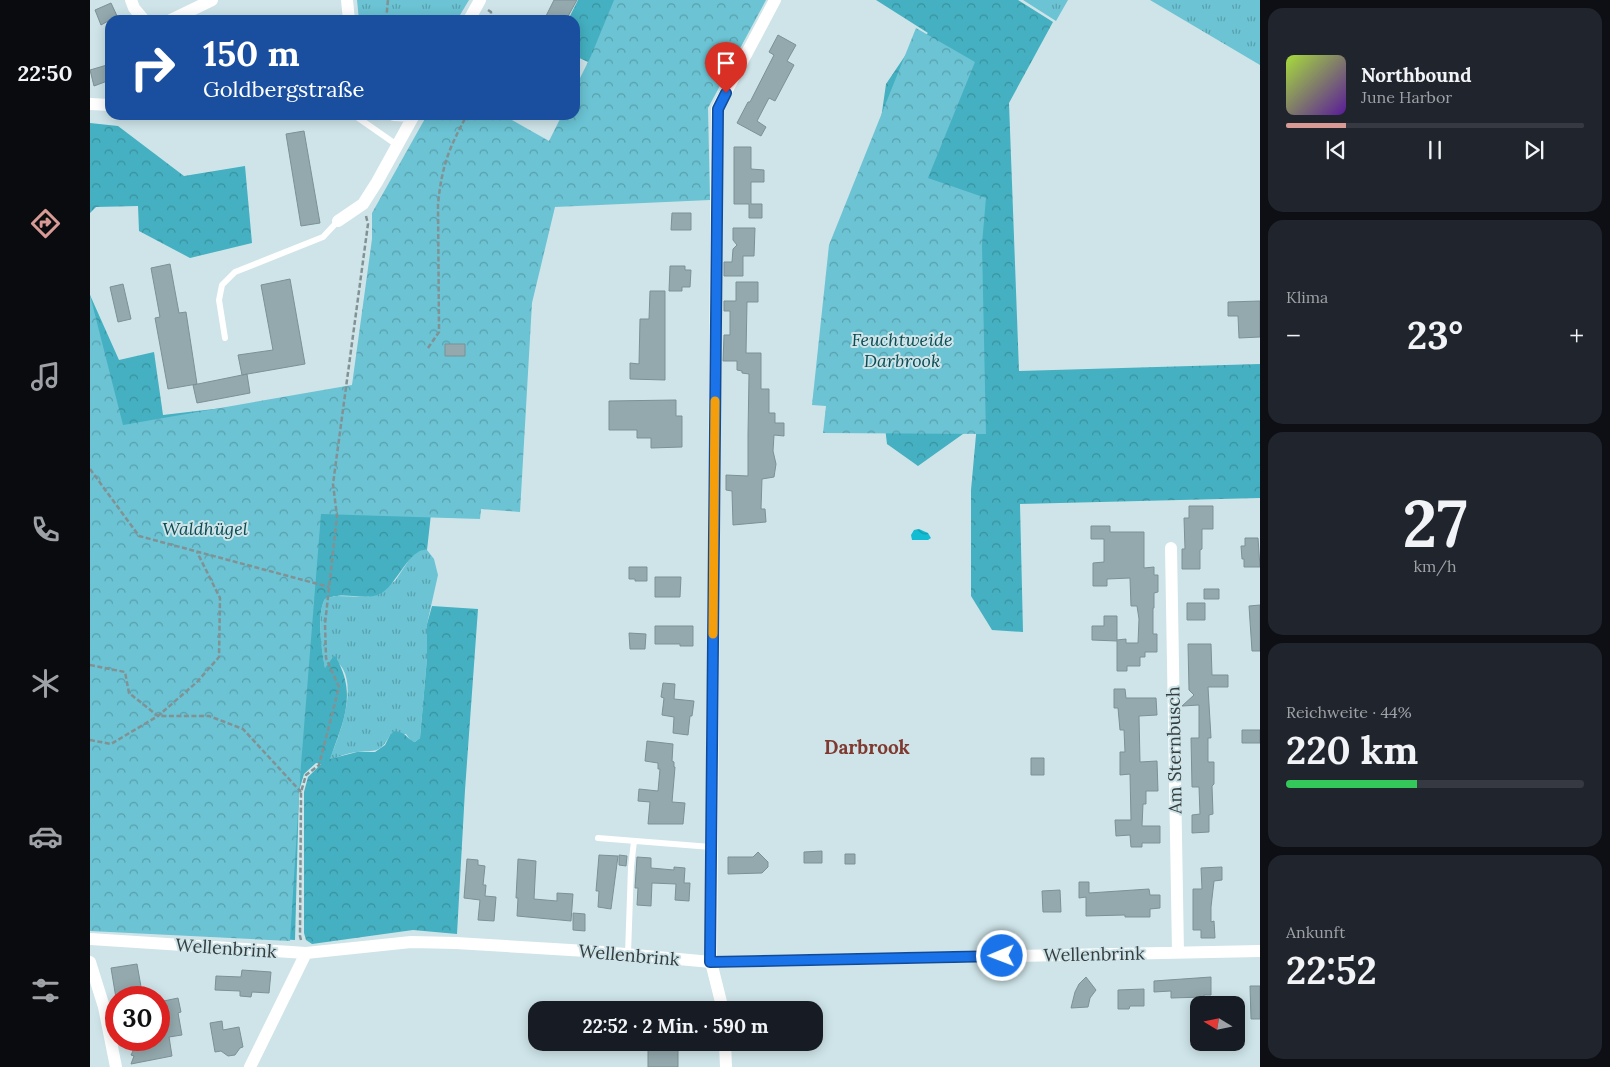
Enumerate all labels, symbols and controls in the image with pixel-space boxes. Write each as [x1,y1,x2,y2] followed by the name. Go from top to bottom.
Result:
[203,31,300,76] text: 150 m
[120,35,185,100] icon: right
[705,42,747,93] pin
[712,49,740,77] icon: arrive
[18,59,72,87] text: 22:50
[1361,63,1472,87] text: Northbound
[203,75,364,103] text: Goldbergstraße
[1361,87,1452,107] text: June Harbor
[1322,136,1350,164] icon: previous
[1421,136,1449,164] icon: pause
[1520,136,1548,164] icon: next
[28,206,63,241] icon: directions
[1286,287,1328,307] text: Klima
[1407,311,1463,359] text: 23°
[1286,318,1301,354] text: −
[1569,318,1584,354] text: +
[851,328,953,372] park label: Feuchtweide Darbrook
[28,359,63,394] icon: music
[1402,482,1468,565] text: 27
[28,512,63,547] icon: phone
[162,517,248,540] park label: Waldhügel
[1413,556,1457,576] text: km/h
[28,666,63,701] icon: climate
[1161,686,1187,815] street label: Am Sternbusch
[1286,702,1412,722] text: Reichweite · 44%
[1286,726,1418,774] text: 220 km
[824,735,910,759] district label: Darbrook
[28,819,63,854] icon: car
[1286,922,1345,942] text: Ankunft
[975,929,1027,981] position arrow
[175,933,278,963] street label: Wellenbrink
[578,939,681,971] street label: Wellenbrink
[1043,942,1145,966] street label: Wellenbrink
[1286,946,1377,994] text: 22:52
[28,973,63,1008] icon: filters
[105,986,170,1051] speed limit sign: 30
[1190,996,1245,1051] north arrow
[1190,996,1245,1051] map controls
[583,1014,768,1038] text: 22:52 · 2 Min. · 590 m

